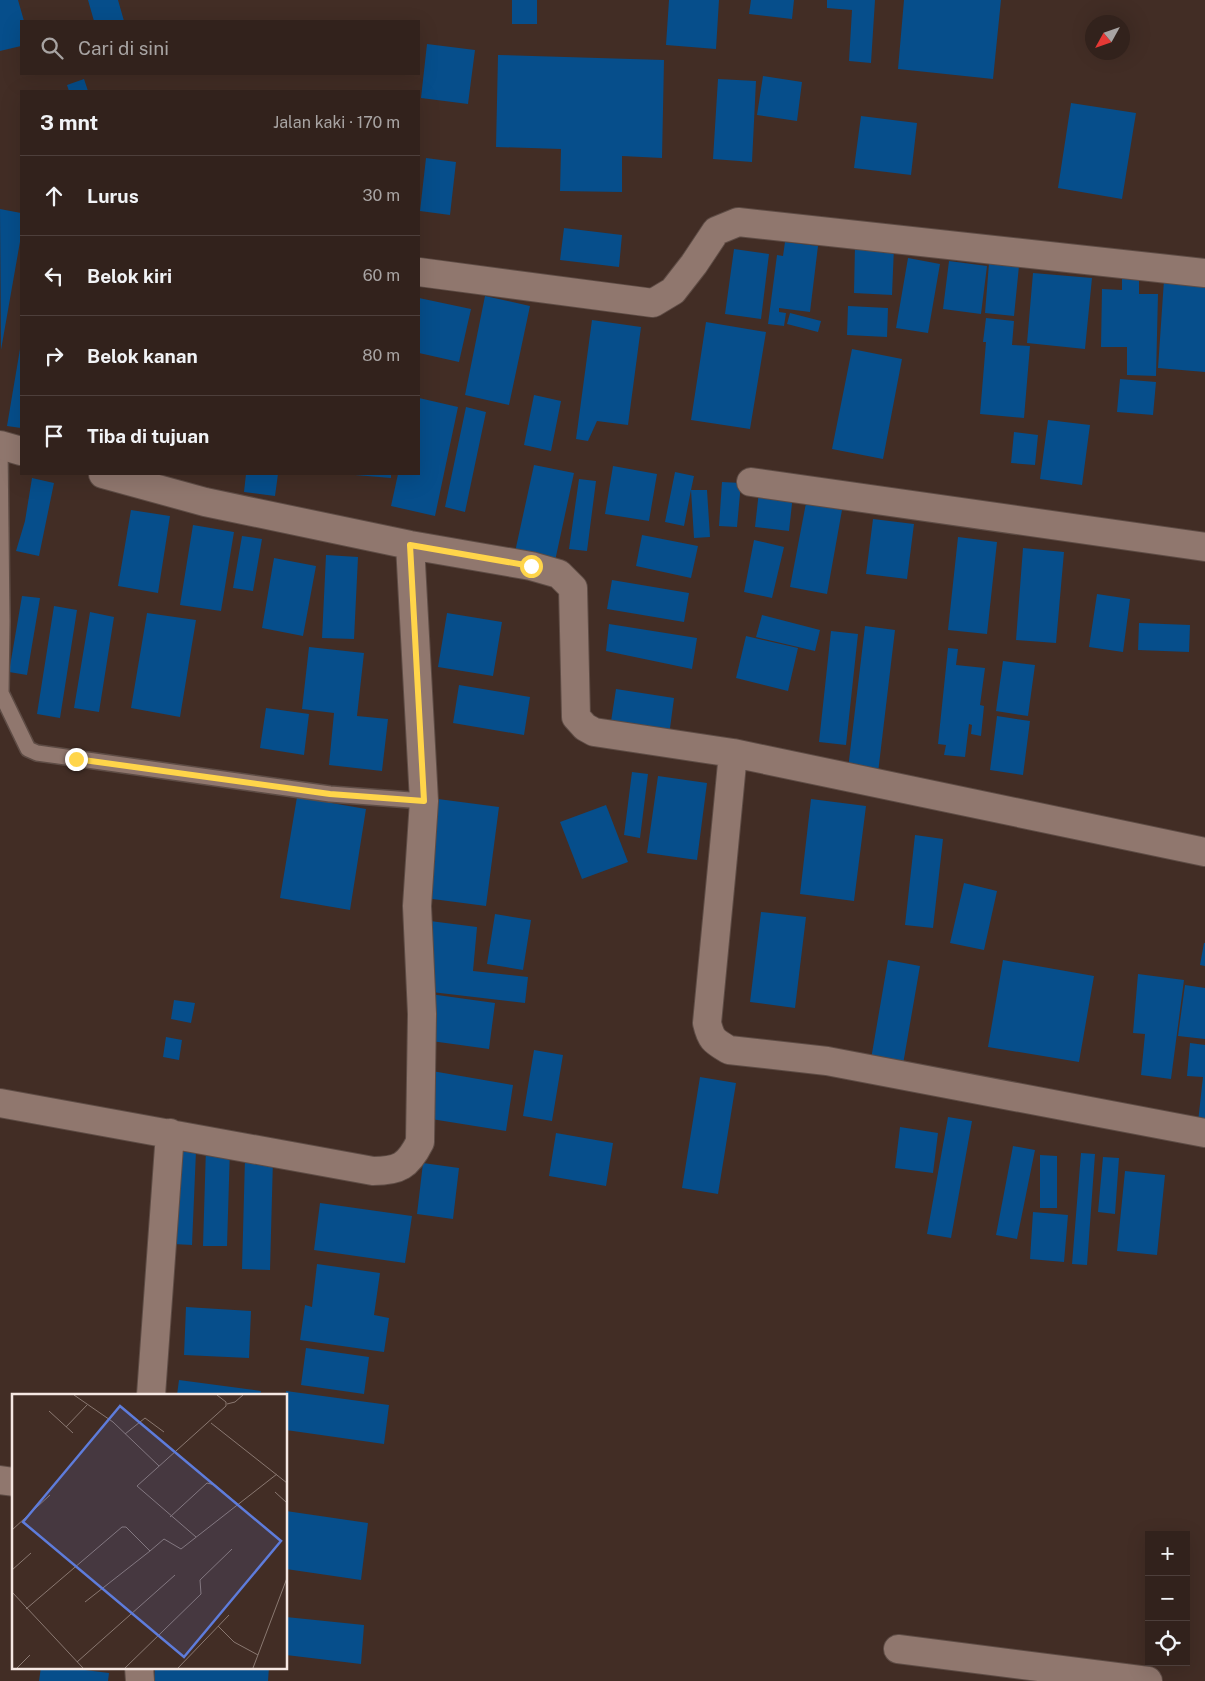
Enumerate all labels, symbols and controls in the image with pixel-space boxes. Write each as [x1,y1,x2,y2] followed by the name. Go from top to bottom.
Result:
[1085,15,1130,60] north arrow
[20,20,420,75] search box
[38,34,66,62] icon: search
[78,37,169,59] text: Cari di sini
[40,110,98,135] text: 3 mnt
[273,113,400,132] text: Jalan kaki · 170 m
[40,182,68,210] icon: ahead
[87,185,139,207] text: Lurus
[363,186,400,205] text: 30 m
[40,262,68,290] icon: left
[87,265,172,287] text: Belok kiri
[363,266,400,285] text: 60 m
[40,342,68,370] icon: right
[87,345,198,367] text: Belok kanan
[362,346,400,365] text: 80 m
[40,422,68,450] icon: arrive
[87,425,209,447] text: Tiba di tujuan
[520,555,543,578] route start
[65,748,88,771] route end
[12,1394,288,1668] inset map
[1145,1531,1190,1666] map controls
[1145,1531,1190,1576] button: +
[1145,1576,1190,1621] button: −
[1145,1621,1190,1666] button: locate

